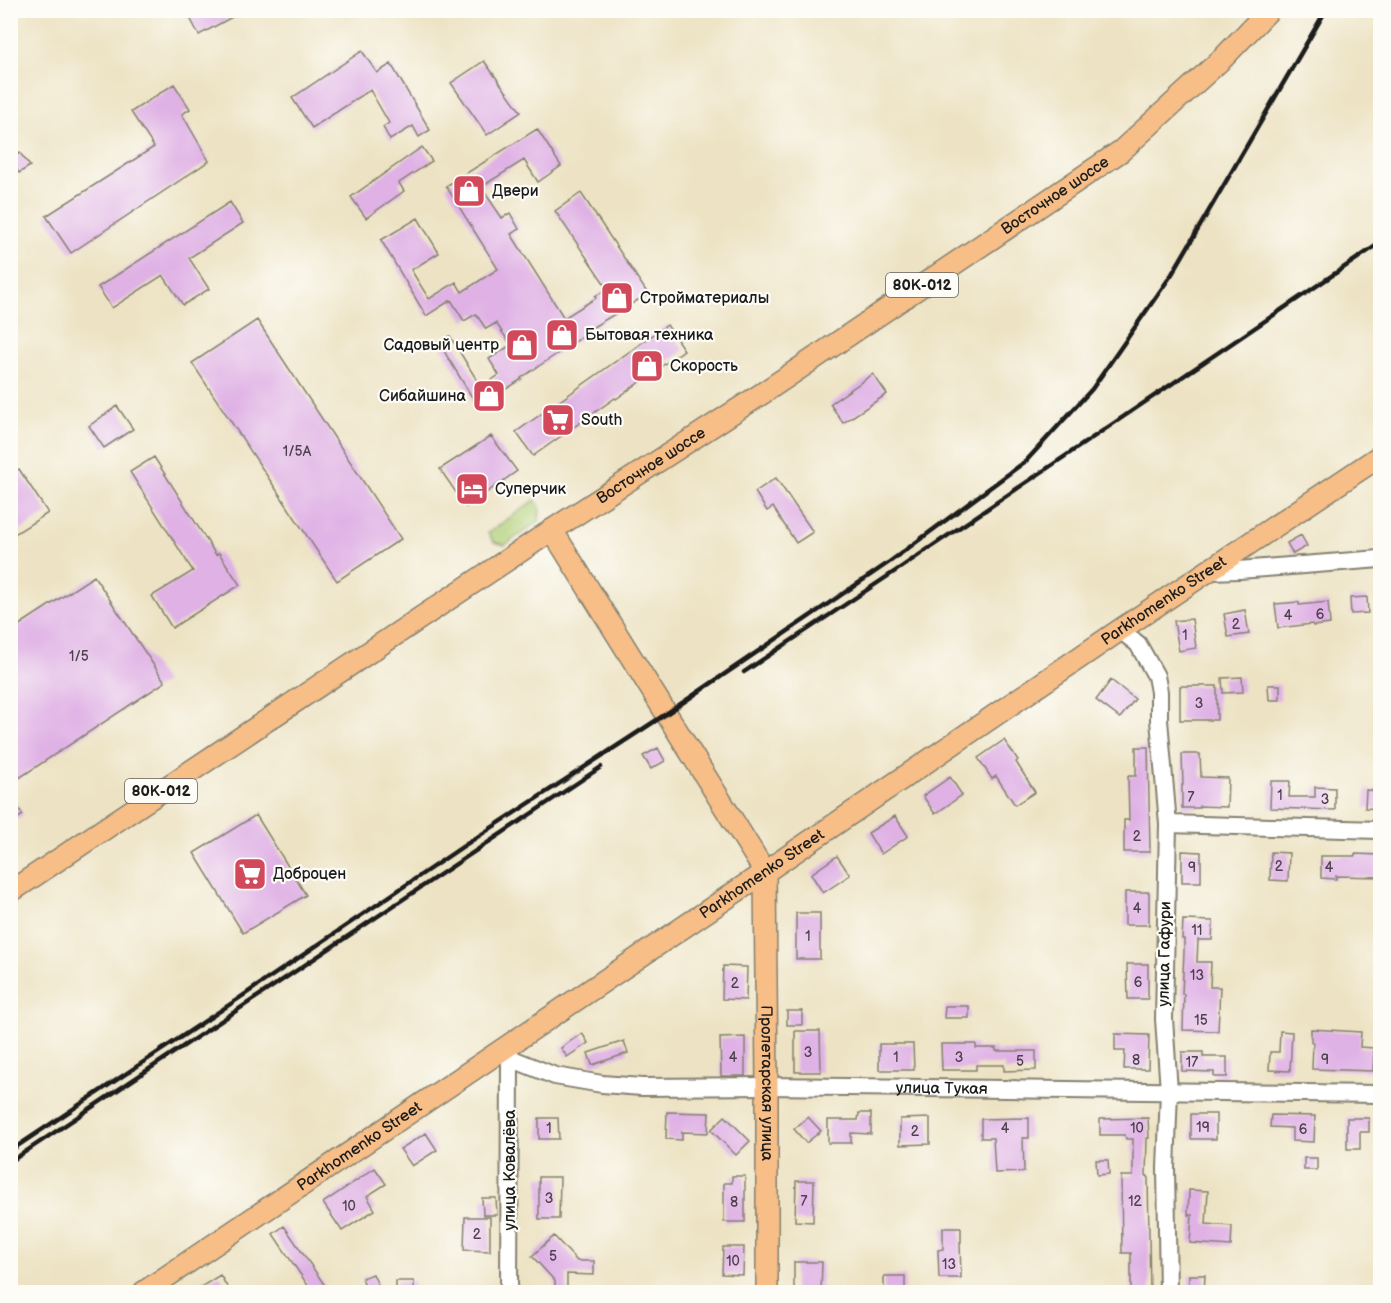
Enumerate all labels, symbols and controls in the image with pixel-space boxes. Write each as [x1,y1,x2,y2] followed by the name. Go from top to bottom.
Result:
[998,152,1113,239] street label: Восточное шоссе
[451,173,487,209] shop icon: Двери
[492,182,539,201] place label: Двери
[886,273,958,297] road number: 80К-012
[599,280,635,316] shop icon: Стройматериалы
[640,289,769,308] place label: Стройматериалы
[544,317,580,353] shop icon: Бытовая техника
[585,326,714,345] place label: Бытовая техника
[504,327,540,363] shop icon: Садовый центр
[383,336,499,355] place label: Садовый центр
[629,348,665,384] shop icon: Скорость
[670,357,738,376] place label: Скорость
[471,378,507,414] shop icon: Сибайшина
[379,387,467,406] place label: Сибайшина
[540,402,576,438] supermarket icon: South
[581,411,622,430] place label: South
[593,423,709,508] street label: Восточное шоссе
[283,443,312,460] house number: 1/5А
[454,471,490,507] hotel icon: Суперчик
[495,480,567,499] place label: Суперчик
[1098,552,1230,649] street label: Parkhomenko Street
[1316,606,1325,623] house number: 6
[1284,607,1293,624] house number: 4
[1232,616,1241,633] house number: 2
[1182,627,1188,644] house number: 1
[69,648,89,665] house number: 1/5
[1195,695,1203,712] house number: 3
[125,779,197,803] road number: 80К-012
[1277,787,1283,804] house number: 1
[1188,789,1195,806] house number: 7
[1321,791,1329,808] house number: 3
[696,825,828,923] street label: Parkhomenko Street
[1133,828,1142,845] house number: 2
[232,856,268,892] supermarket icon: Доброцен
[1275,858,1284,875] house number: 2
[1188,859,1196,876] house number: 9
[1325,859,1334,876] house number: 4
[273,865,346,884] place label: Доброцен
[1133,900,1142,917] house number: 4
[1155,901,1175,1007] street label: улица Гафури
[1192,922,1202,939] house number: 11
[805,928,811,945] house number: 1
[1190,967,1204,984] house number: 13
[1134,974,1143,991] house number: 6
[731,975,740,992] house number: 2
[757,1005,777,1162] street label: Пролетарская улица
[1194,1012,1208,1029] house number: 15
[804,1044,812,1061] house number: 3
[729,1049,738,1066] house number: 4
[893,1049,899,1066] house number: 1
[955,1049,963,1066] house number: 3
[1321,1051,1329,1068] house number: 9
[1132,1052,1140,1069] house number: 8
[1016,1053,1024,1070] house number: 5
[1186,1054,1198,1071] house number: 17
[896,1078,988,1098] street label: улица Тукая
[293,1097,425,1195] street label: Parkhomenko Street
[501,1109,520,1230] street label: улица Ковалёва
[1196,1119,1210,1136] house number: 19
[546,1120,552,1137] house number: 1
[1001,1120,1010,1137] house number: 4
[1130,1120,1144,1137] house number: 10
[1299,1121,1308,1138] house number: 6
[911,1123,920,1140] house number: 2
[545,1190,553,1207] house number: 3
[801,1193,808,1210] house number: 7
[1128,1193,1143,1210] house number: 12
[730,1194,738,1211] house number: 8
[342,1198,356,1215] house number: 10
[473,1226,482,1243] house number: 2
[549,1248,557,1265] house number: 5
[726,1253,740,1270] house number: 10
[942,1256,956,1273] house number: 13

